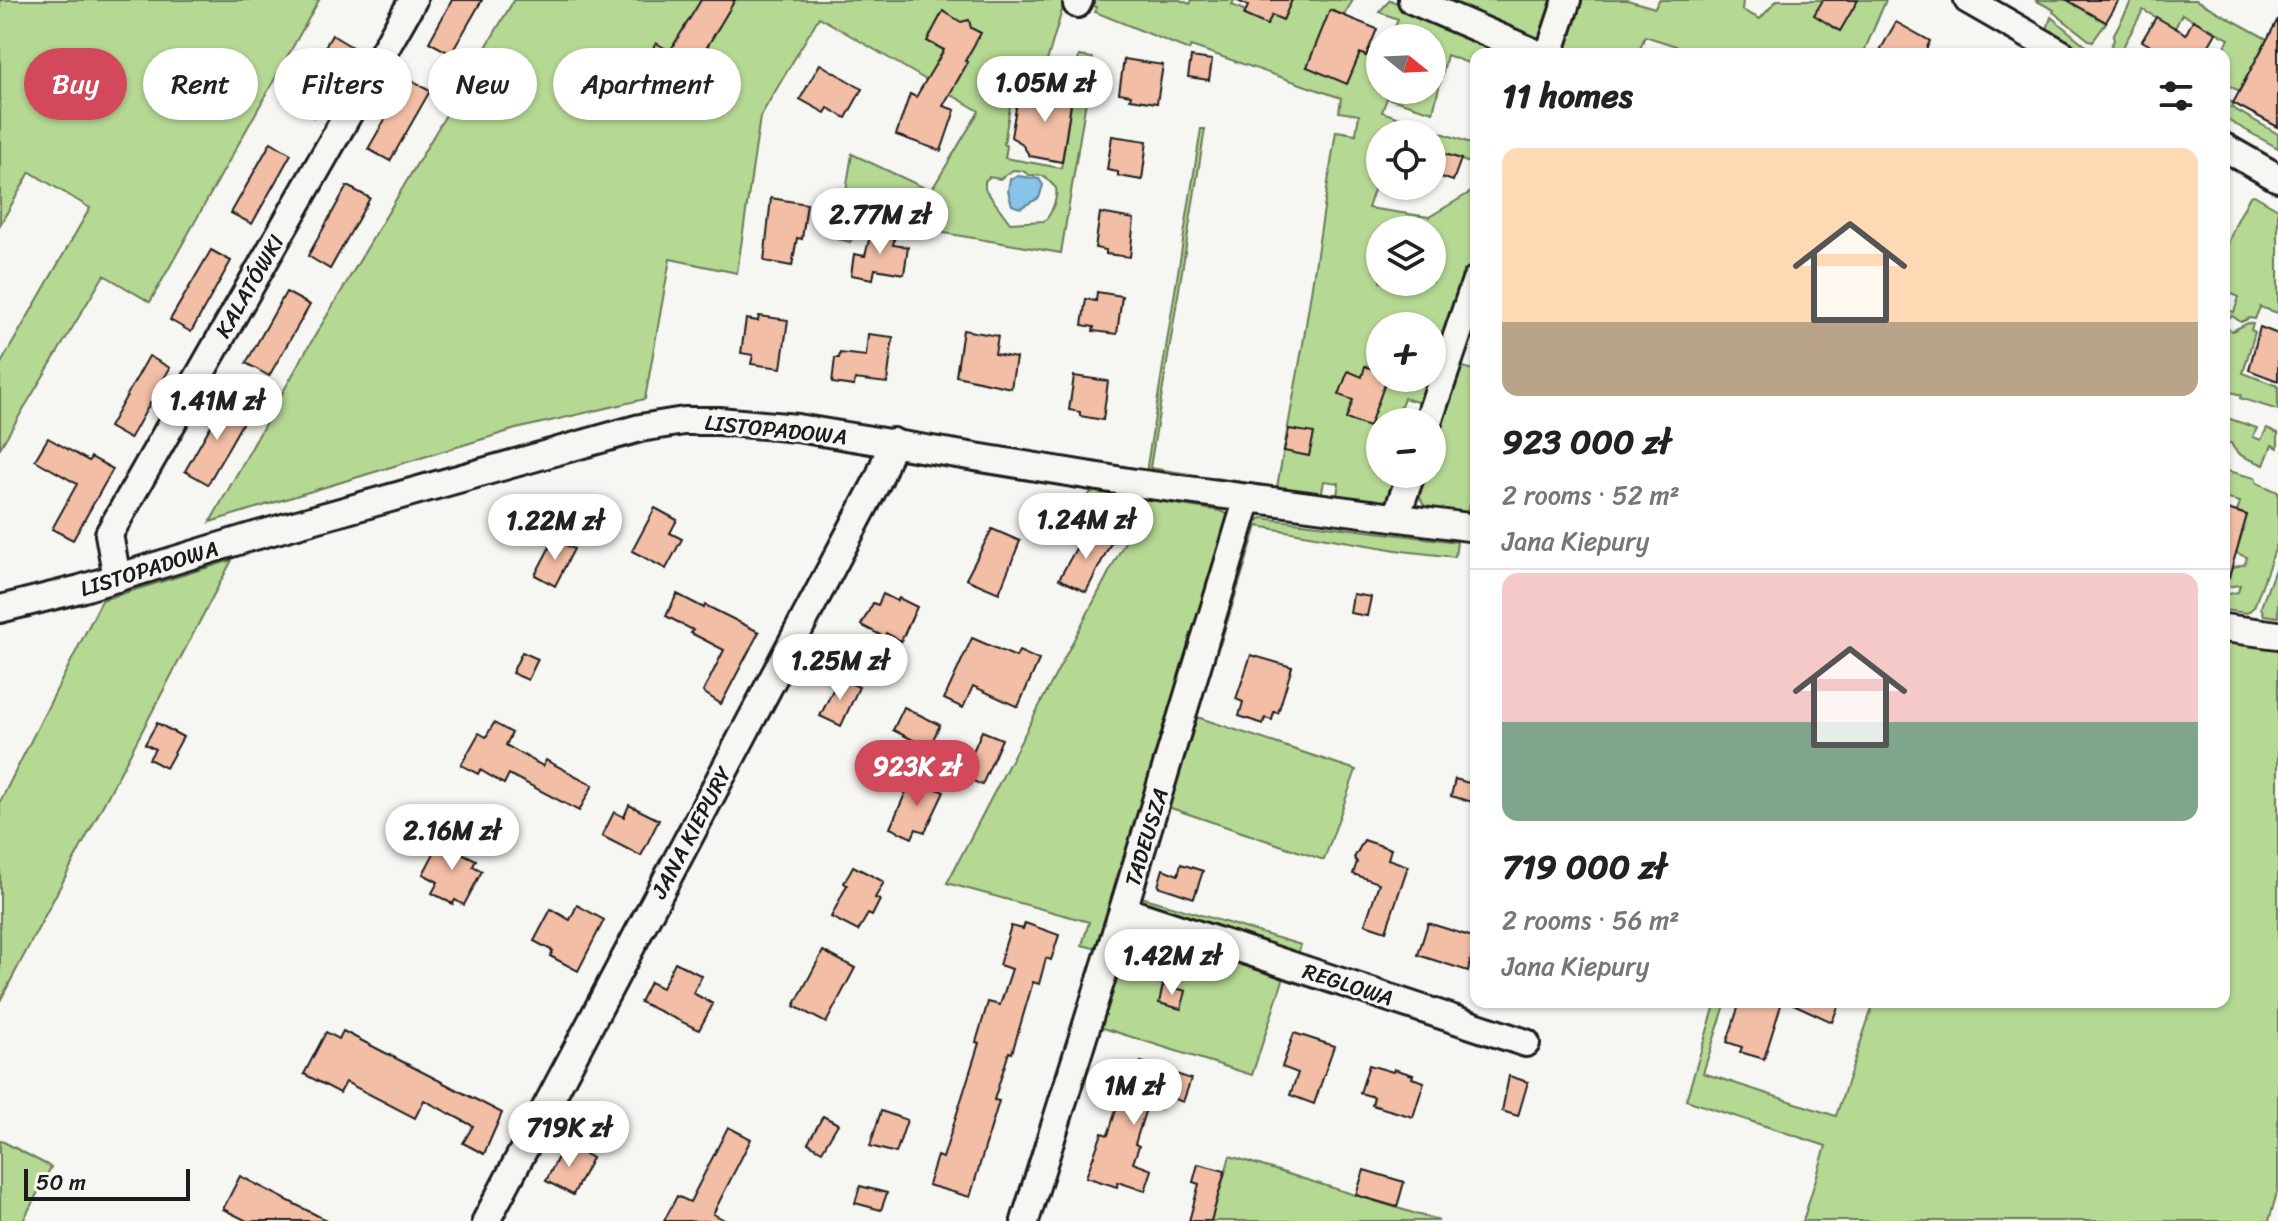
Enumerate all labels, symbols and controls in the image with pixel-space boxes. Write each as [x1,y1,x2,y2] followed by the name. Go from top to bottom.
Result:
[1366,24,1446,104] north arrow
[1366,24,1446,488] map controls
[24,48,127,120] chip: Buy
[143,48,258,120] chip: Rent
[274,48,412,120] chip: Filters
[428,48,537,120] chip: New
[553,48,741,120] chip: Apartment
[962,56,1128,124] pin: 1.05M zł
[995,59,1095,105] text: 1.05M zł
[1502,66,1633,126] text: 11 homes
[2154,74,2198,118] icon: filters
[1366,120,1446,200] button: locate
[797,188,963,256] pin: 2.77M zł
[829,191,931,237] text: 2.77M zł
[1778,200,1922,344] icon: home
[1366,216,1446,296] button: layers
[204,227,295,346] street label: KALATÓWKI
[1366,312,1446,392] button: +
[134,374,300,442] pin: 1.41M zł
[169,377,265,423] text: 1.41M zł
[703,403,849,456] street label: LISTOPADOWA
[1366,408,1446,488] button: −
[1502,412,1671,472] text: 923 000 zł
[1502,472,1680,518] text: 2 rooms · 52 m²
[1003,493,1169,561] pin: 1.24M zł
[472,494,638,562] pin: 1.22M zł
[1036,496,1136,542] text: 1.24M zł
[506,497,604,543] text: 1.22M zł
[1502,518,1649,564] text: Jana Kiepury
[75,529,223,608] street label: LISTOPADOWA
[1778,625,1922,769] icon: home
[757,634,923,702] pin: 1.25M zł
[791,637,889,683] text: 1.25M zł
[843,740,991,808] pin: 923K zł
[873,743,961,789] text: 923K zł
[640,758,743,907] street label: JANA KIEPURY
[1113,783,1180,891] street label: TADEUSZA
[369,804,535,872] pin: 2.16M zł
[403,807,501,853] text: 2.16M zł
[1502,837,1666,897] text: 719 000 zł
[1502,897,1680,943] text: 2 rooms · 56 m²
[1089,929,1255,997] pin: 1.42M zł
[1122,932,1222,978] text: 1.42M zł
[1502,943,1649,989] text: Jana Kiepury
[1297,952,1398,1017] street label: REGLOWA
[1078,1059,1190,1127] pin: 1M zł
[1104,1062,1164,1108] text: 1M zł
[495,1101,643,1169] pin: 719K zł
[526,1104,612,1150] text: 719K zł
[36,1163,86,1202] text: 50 m
[24,1165,190,1201] scale bar

